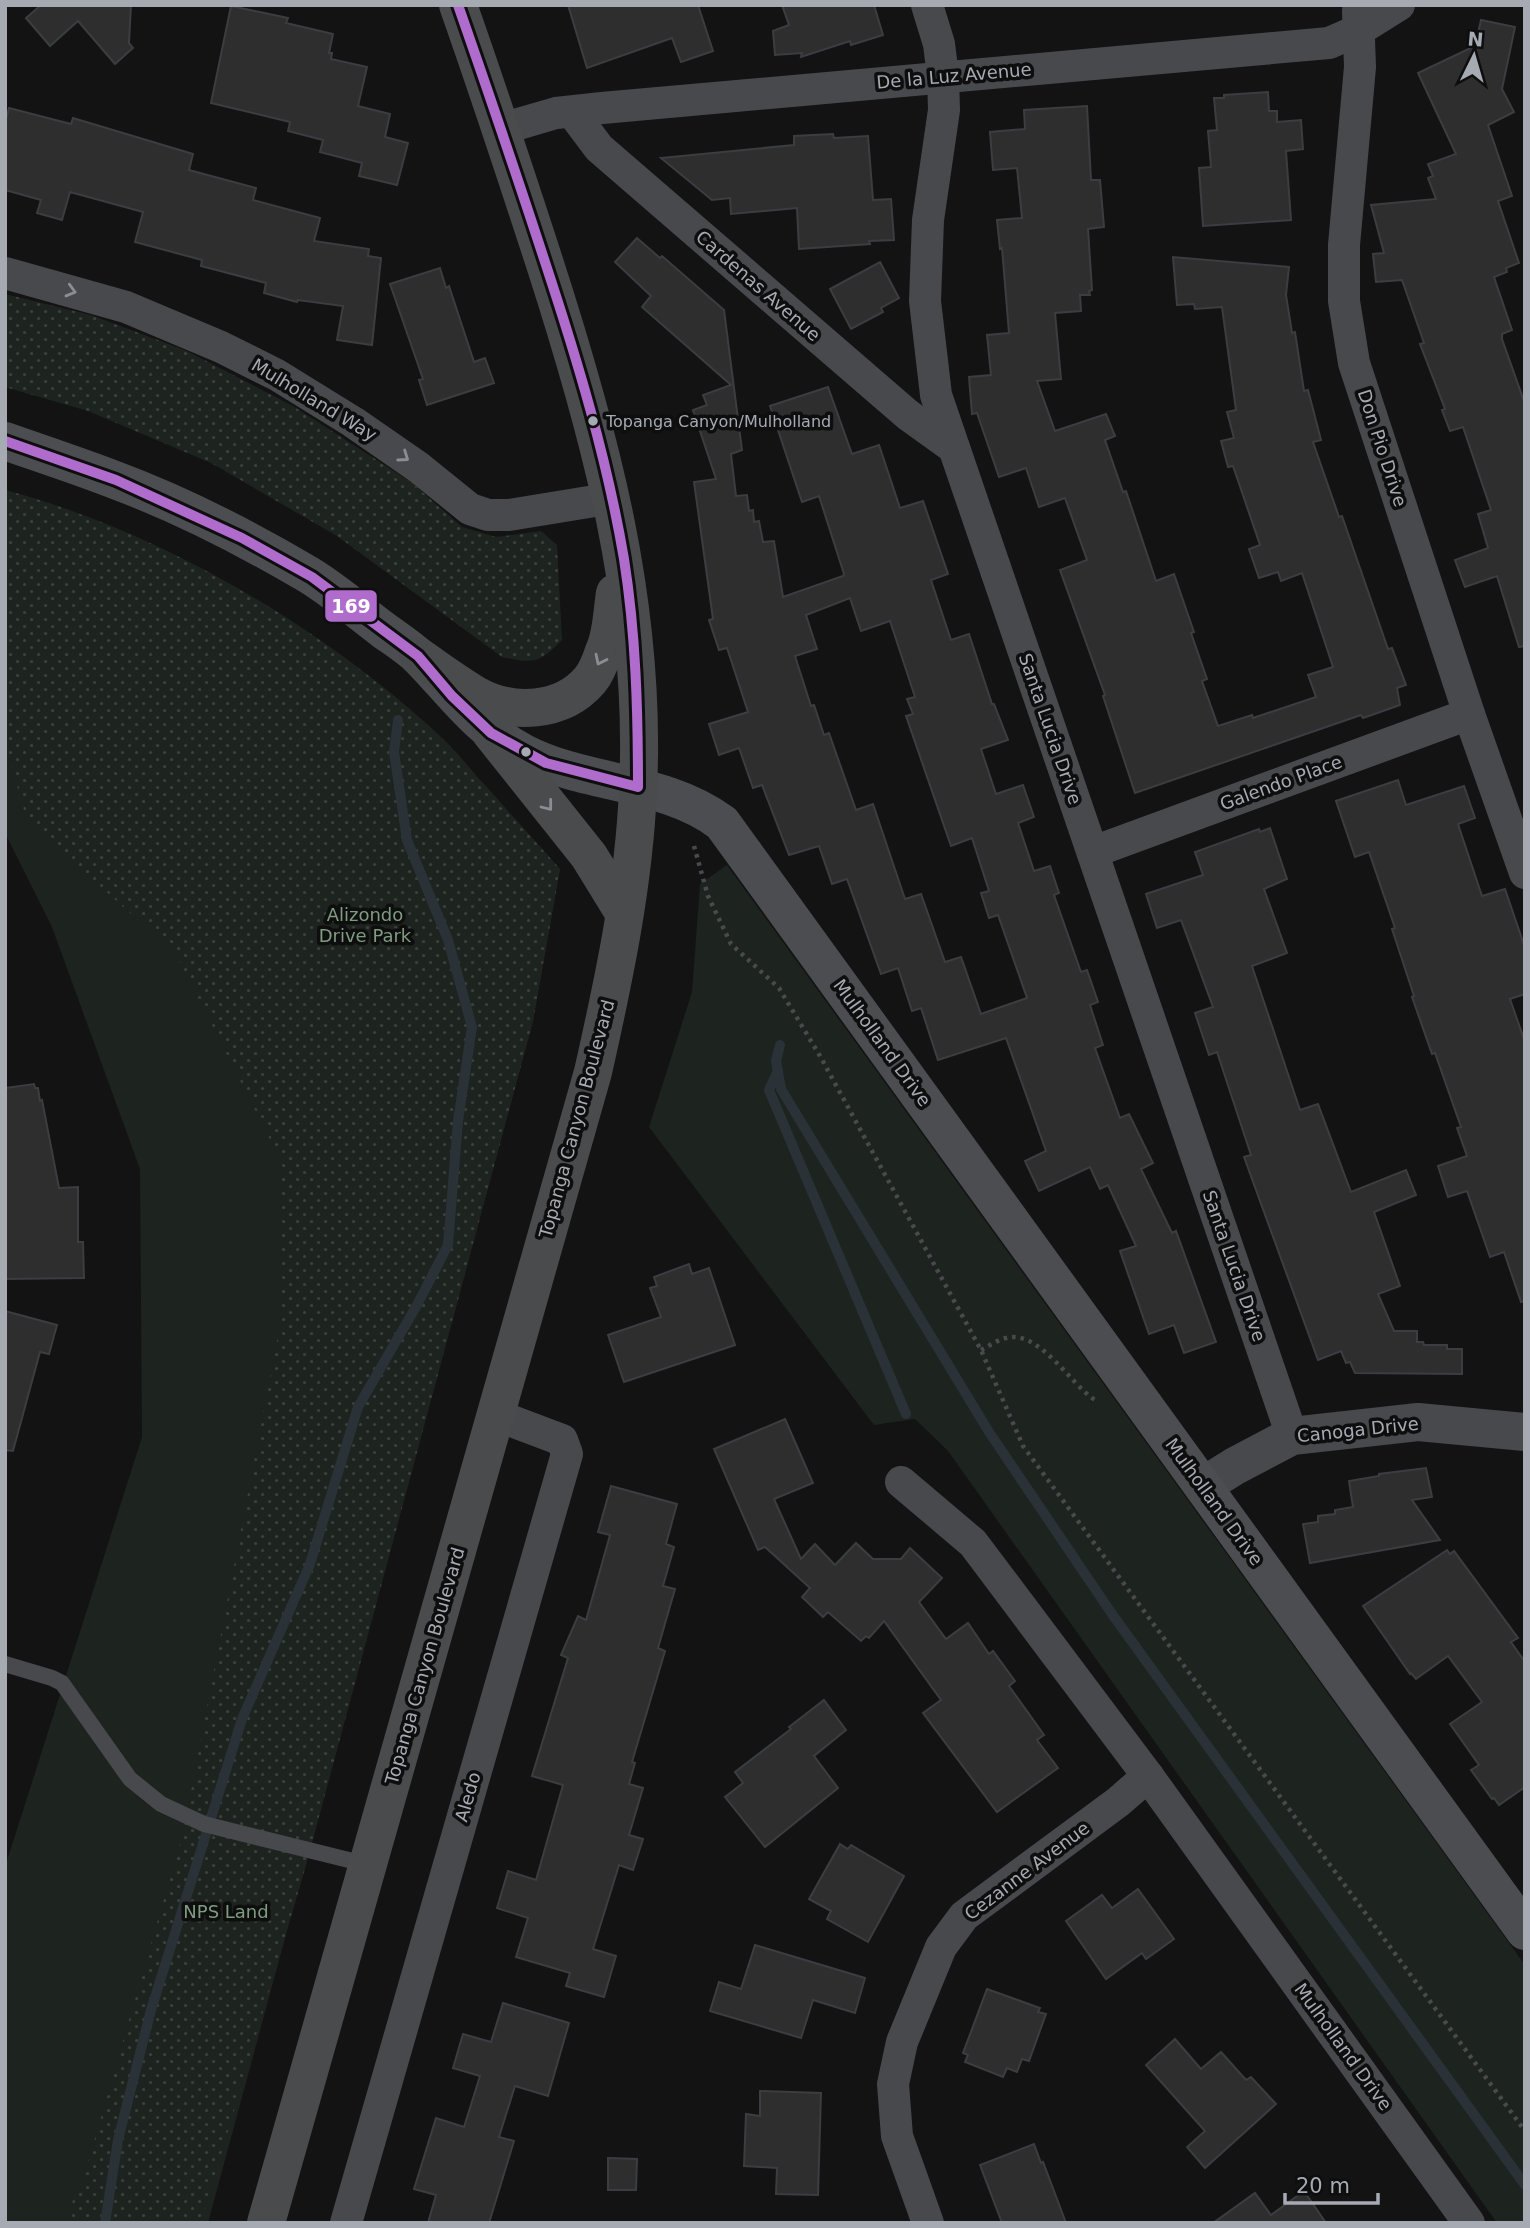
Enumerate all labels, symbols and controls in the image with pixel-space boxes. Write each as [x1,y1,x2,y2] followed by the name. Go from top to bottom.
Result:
[1439,21,1509,91] north arrow
[1467,27,1484,51] text: N
[876,58,1032,93] street label: De la Luz Avenue
[692,226,825,345] street label: Cardenas Avenue
[65,283,77,298] one-way arrow
[248,354,381,445] street label: Mulholland Way
[1354,386,1411,509] street label: Don Pio Drive
[605,412,831,431] place label: Topanga Canyon/Mulholland
[586,414,600,428] marker: Topanga Canyon/Mulholland
[396,449,409,461] one-way arrow
[324,589,378,623] line badge: 169
[331,595,371,617] text: 169
[1015,651,1086,807] street label: Santa Lucia Drive
[594,653,608,665] one-way arrow
[519,745,533,759] unlabelled marker
[1217,751,1345,814] street label: Galendo Place
[540,798,553,811] one-way arrow
[319,904,412,946] park label: Alizondo Drive Park
[829,975,936,1110] street label: Mulholland Drive
[534,997,618,1241] street label: Topanga Canyon Boulevard
[1199,1188,1270,1344] street label: Santa Lucia Drive
[1296,1413,1420,1446] street label: Canoga Drive
[1161,1434,1268,1569] street label: Mulholland Drive
[380,1545,468,1788] street label: Topanga Canyon Boulevard
[450,1770,485,1824] street label: Aledo
[960,1817,1093,1924] street label: Cezanne Avenue
[183,1901,269,1922] park label: NPS Land
[1290,1979,1397,2114] street label: Mulholland Drive
[1285,2162,1378,2206] scale bar
[1296,2174,1350,2198] text: 20 m

